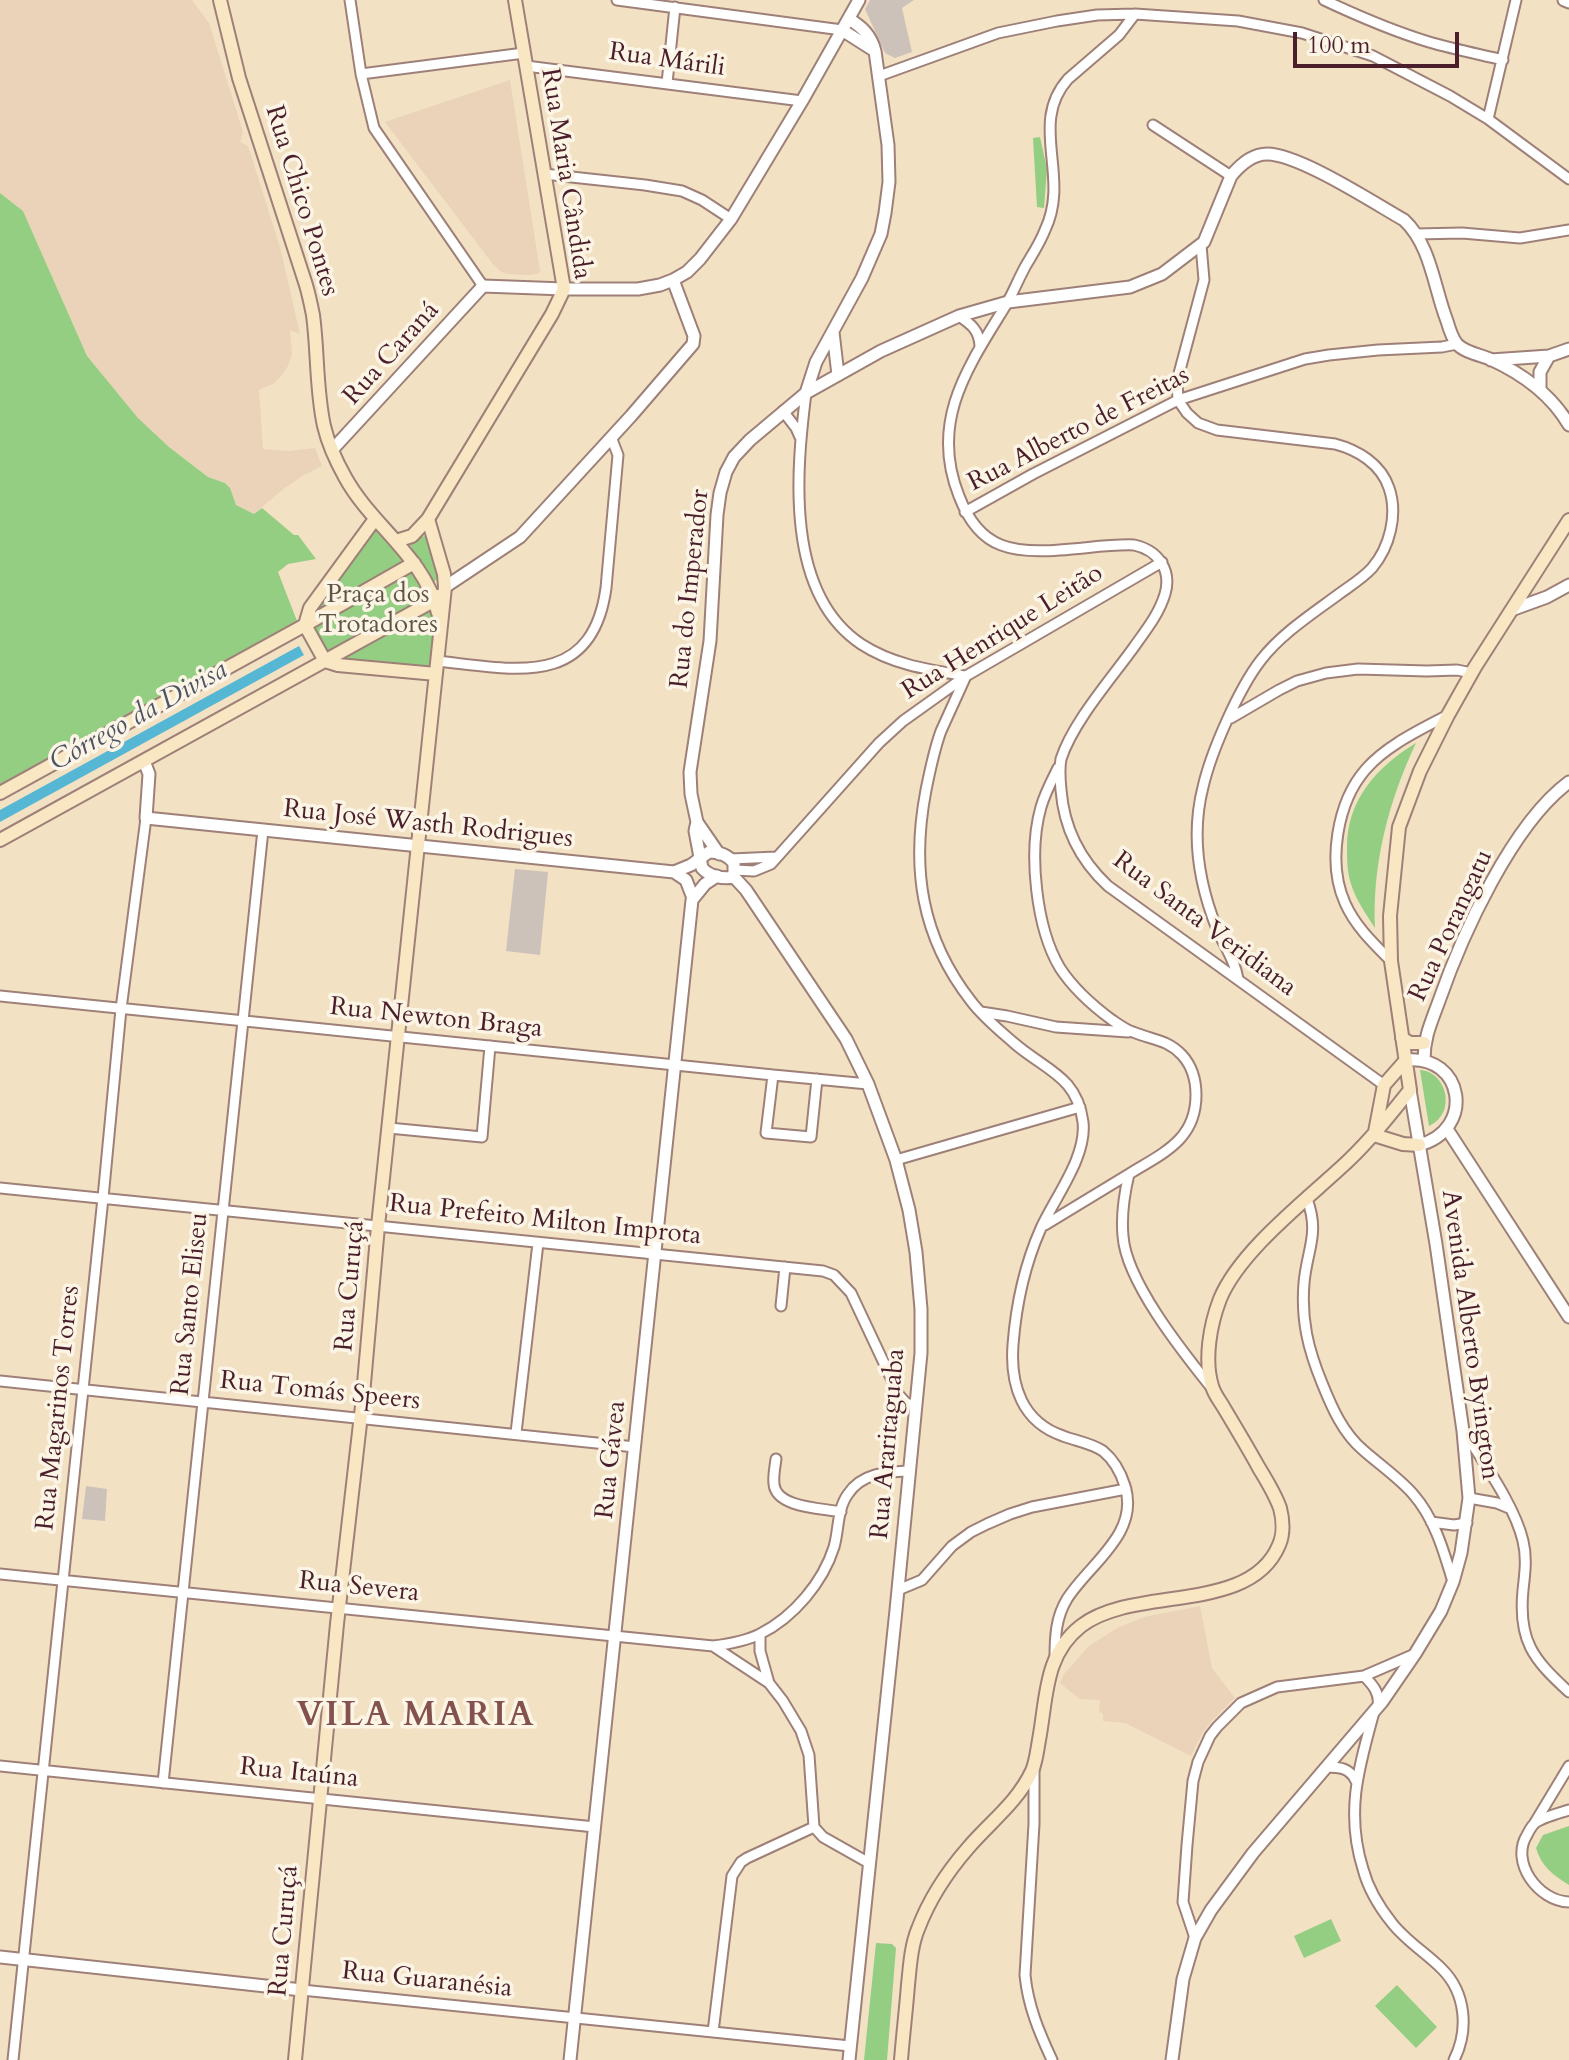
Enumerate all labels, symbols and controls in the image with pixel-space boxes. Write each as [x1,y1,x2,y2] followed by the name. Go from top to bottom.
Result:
[1297,16,1463,66] scale bar
[1307,29,1371,62] text: 100 m
[607,37,727,85] street label: Rua Márili
[533,66,597,282] street label: Rua Maria Cândida
[257,102,345,300] street label: Rua Chico Pontes
[337,296,447,412] street label: Rua Caraná
[963,361,1195,499] street label: Rua Alberto de Freitas
[665,488,717,690] street label: Rua do Imperador
[897,559,1109,707] street label: Rua Henrique Leitão
[318,580,438,642] park label: Praça dos Trotadores
[44,654,234,780] water label: Córrego da Divisa
[282,794,574,856] street label: Rua José Wasth Rodrigues
[1403,845,1501,1007] street label: Rua Porangatu
[1106,846,1302,1004] street label: Rua Santa Veridiana
[328,992,544,1046] street label: Rua Newton Braga
[1433,1188,1505,1482] street label: Avenida Alberto Byington
[387,1189,703,1253] street label: Rua Prefeito Milton Improta
[166,1211,216,1397] street label: Rua Santo Eliseu
[330,1219,372,1353] street label: Rua Curuçá
[31,1284,87,1532] street label: Rua Magarinos Torres
[865,1347,913,1541] street label: Rua Araritaguaba
[218,1366,422,1418] street label: Rua Tomás Speers
[590,1399,634,1521] street label: Rua Gávea
[297,1566,421,1610] street label: Rua Severa
[296,1697,536,1737] district label: VILA MARIA
[238,1752,360,1796] street label: Rua Itaúna
[264,1864,306,1998] street label: Rua Curuçá
[340,1957,514,2005] street label: Rua Guaranésia

